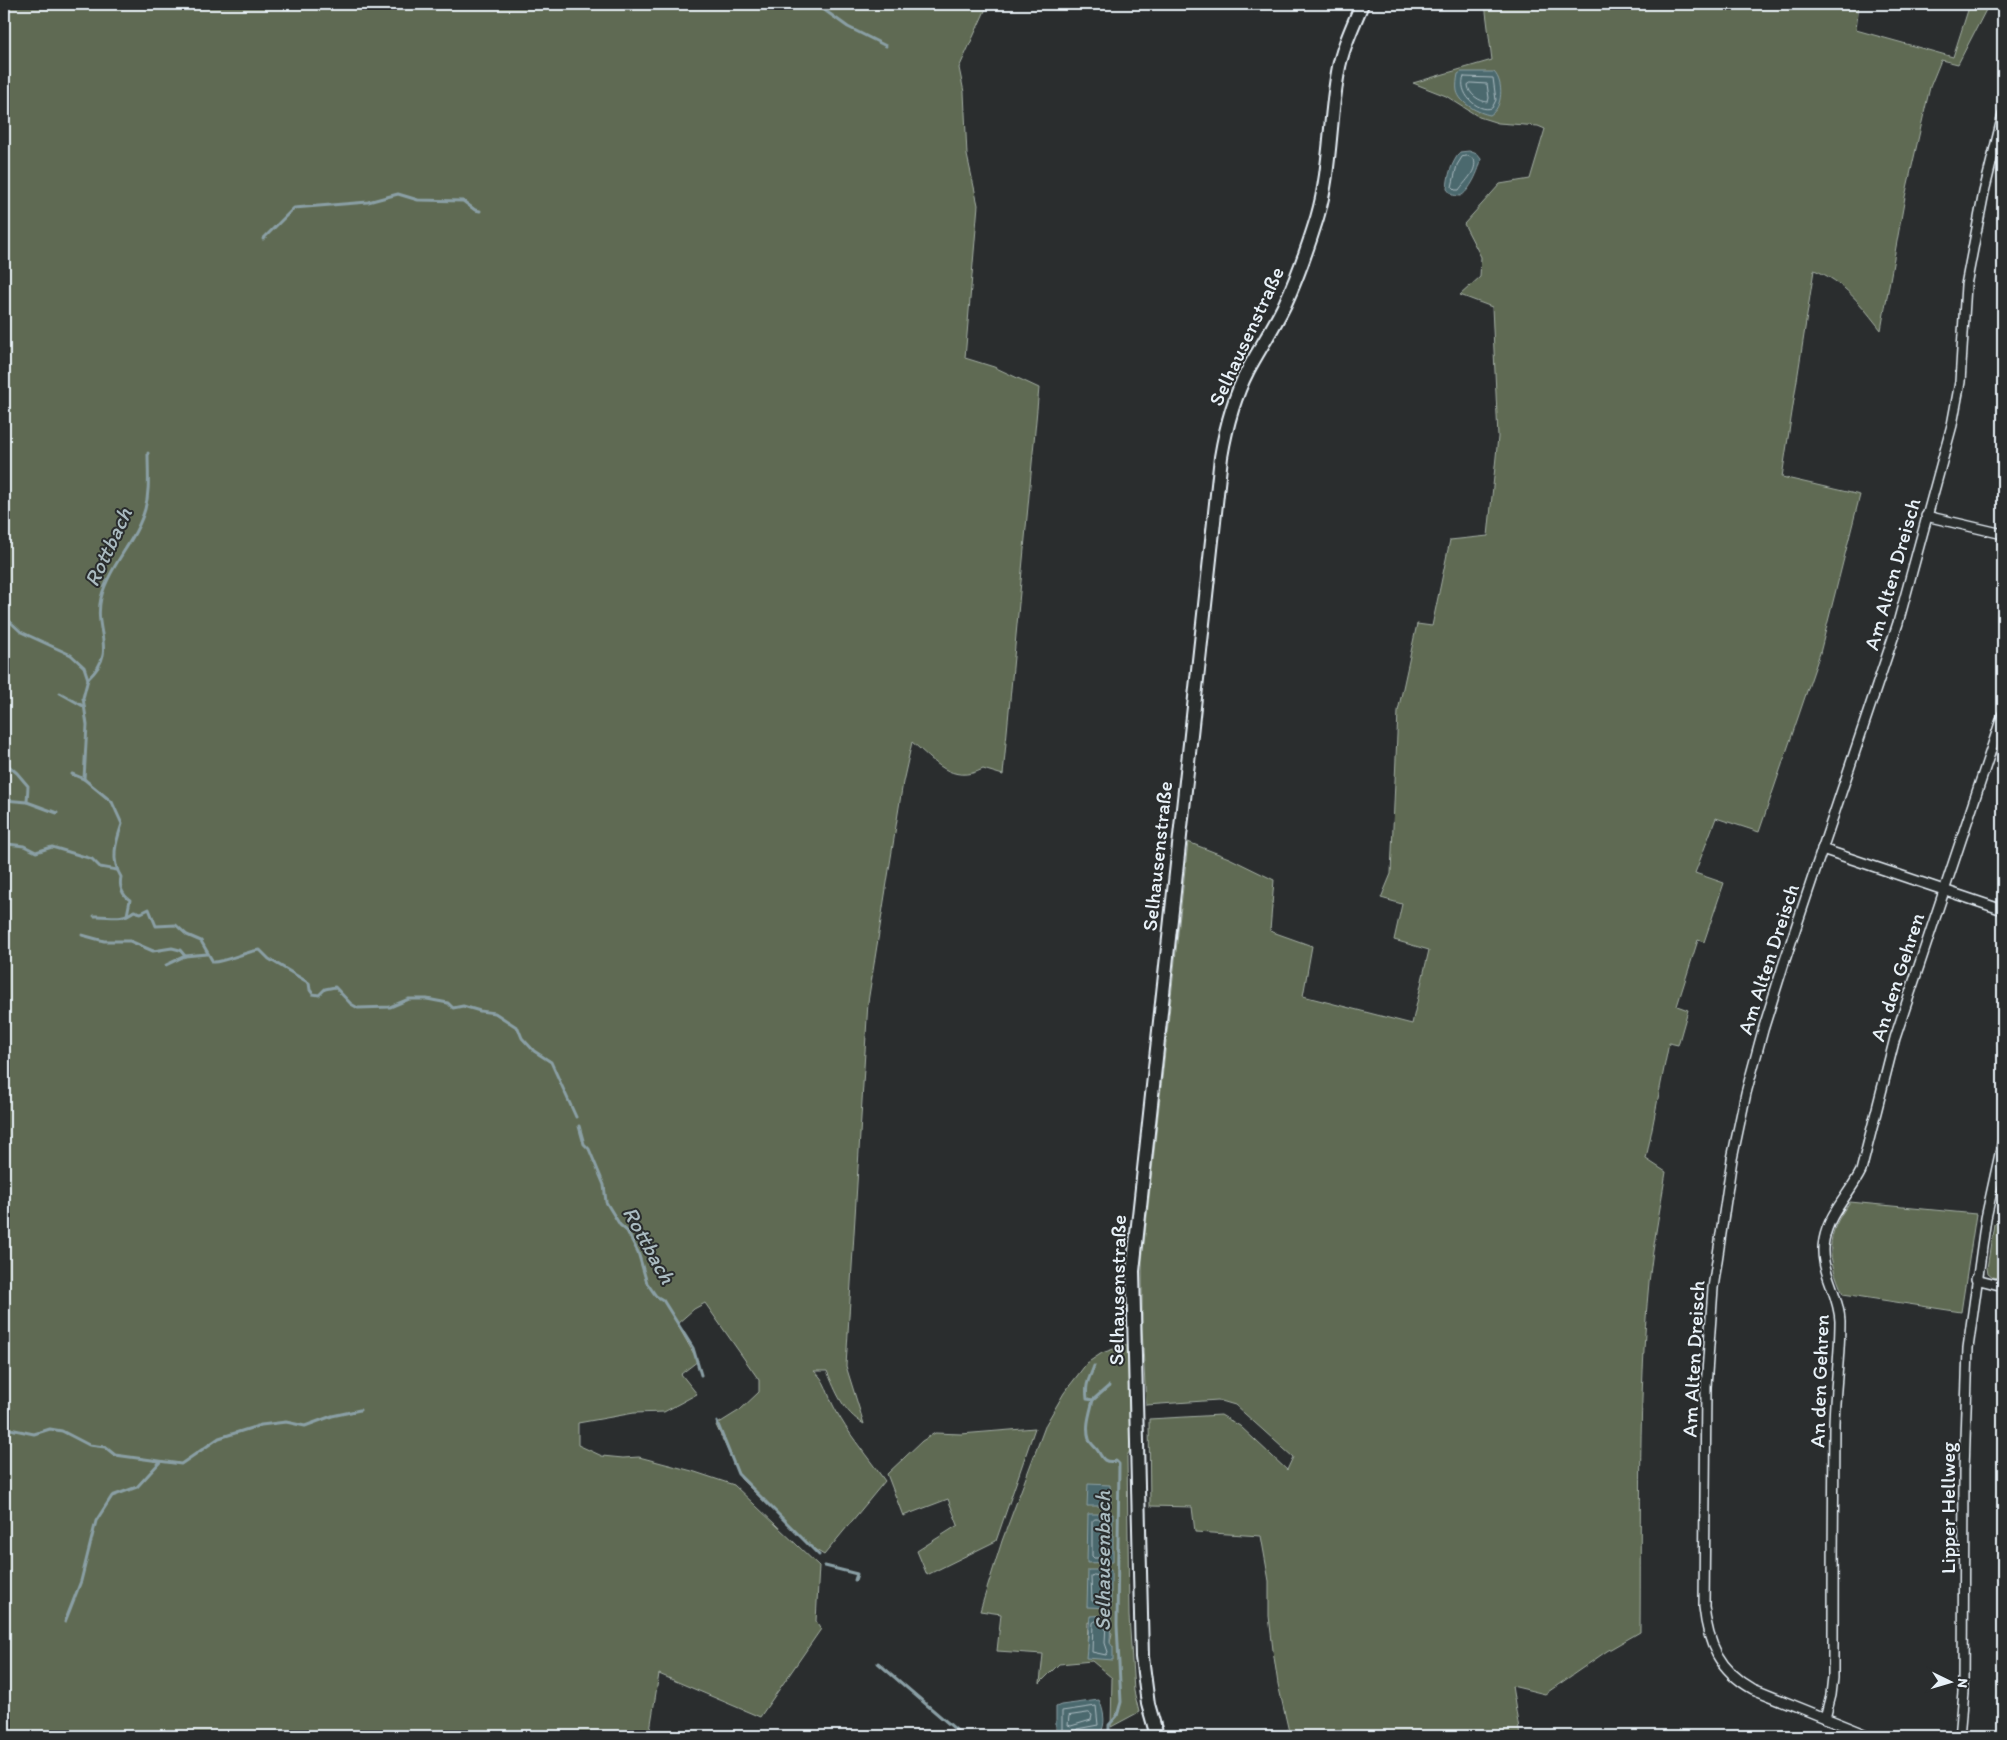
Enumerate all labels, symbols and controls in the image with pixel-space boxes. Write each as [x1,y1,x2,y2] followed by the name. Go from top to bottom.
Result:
[1203,262,1289,410] street label: Selhausenstraße
[1858,495,1926,653] street label: Am Alten Dreisch
[78,503,138,591] water label: Rottbach
[1137,780,1177,932] street label: Selhausenstraße
[1732,880,1804,1037] street label: Am Alten Dreisch
[1864,910,1930,1044] street label: An den Gehren
[617,1202,681,1289] water label: Rottbach
[1103,1214,1131,1366] street label: Selhausenstraße
[1676,1280,1710,1438] street label: Am Alten Dreisch
[1804,1314,1834,1448] street label: An den Gehren
[1935,1442,1960,1574] street label: Lipper Hellweg
[1089,1491,1116,1631] water label: Selhausenbach
[1924,1658,1974,1708] north arrow
[1954,1678,1971,1689] text: N

